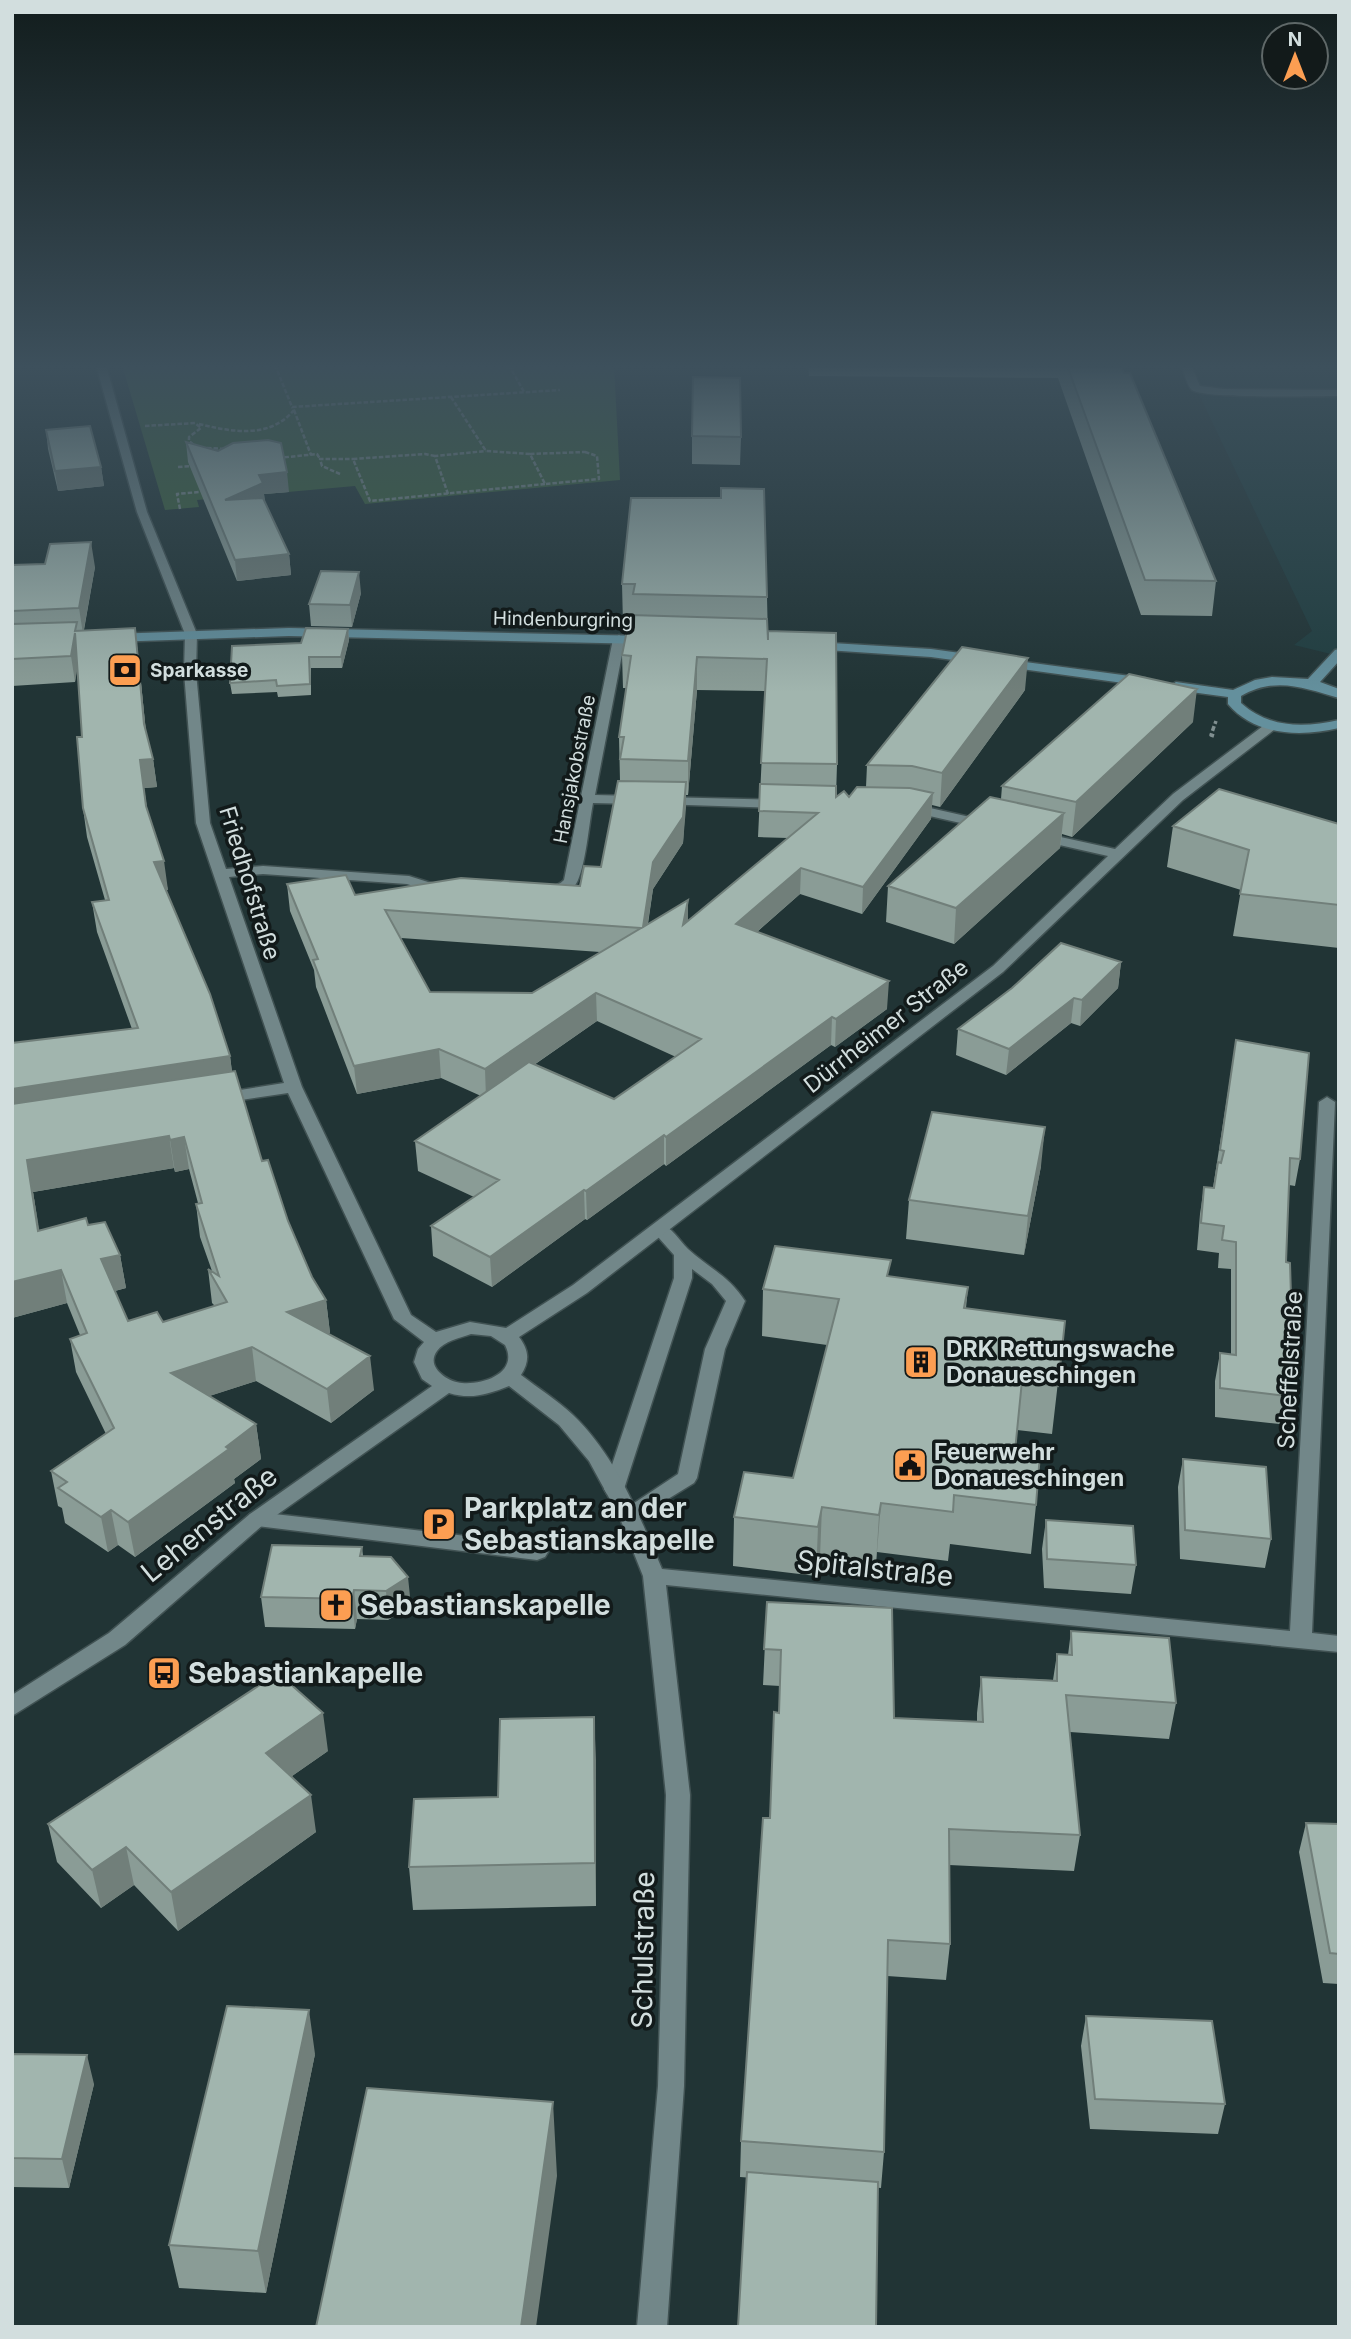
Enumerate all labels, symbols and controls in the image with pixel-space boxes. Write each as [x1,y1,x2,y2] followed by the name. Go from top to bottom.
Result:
[1260,21,1330,91] north arrow
[1288,28,1302,51] text: N
[493,607,633,632] street label: Hindenburgring
[106,651,144,689] bank icon: Sparkasse
[150,659,248,682] place label: Sparkasse
[549,693,600,846] street label: Hansjakobstraße
[213,803,287,963] street label: Friedhofstraße
[798,953,974,1099] street label: Dürrheimer Straße
[1272,1290,1308,1450] street label: Scheffelstraße
[946,1335,1175,1389] place label: DRK Rettungswache Donaueschingen
[902,1343,940,1381] building icon: DRK Rettungswache Donaueschingen
[934,1438,1124,1492] place label: Feuerwehr Donaueschingen
[891,1446,929,1484] public building icon: Feuerwehr Donaueschingen
[134,1459,284,1589] street label: Lehenstraße
[464,1491,715,1557] place label: Parkplatz an der Sebastianskapelle
[420,1505,458,1543] parking icon: Parkplatz an der Sebastianskapelle
[795,1543,955,1593] street label: Spitalstraße
[317,1586,355,1624] church icon: Sebastianskapelle
[360,1588,611,1622] place label: Sebastianskapelle
[145,1654,183,1692] bus stop icon: Sebastiankapelle
[188,1656,423,1690] place label: Sebastiankapelle
[625,1871,661,2029] street label: Schulstraße

